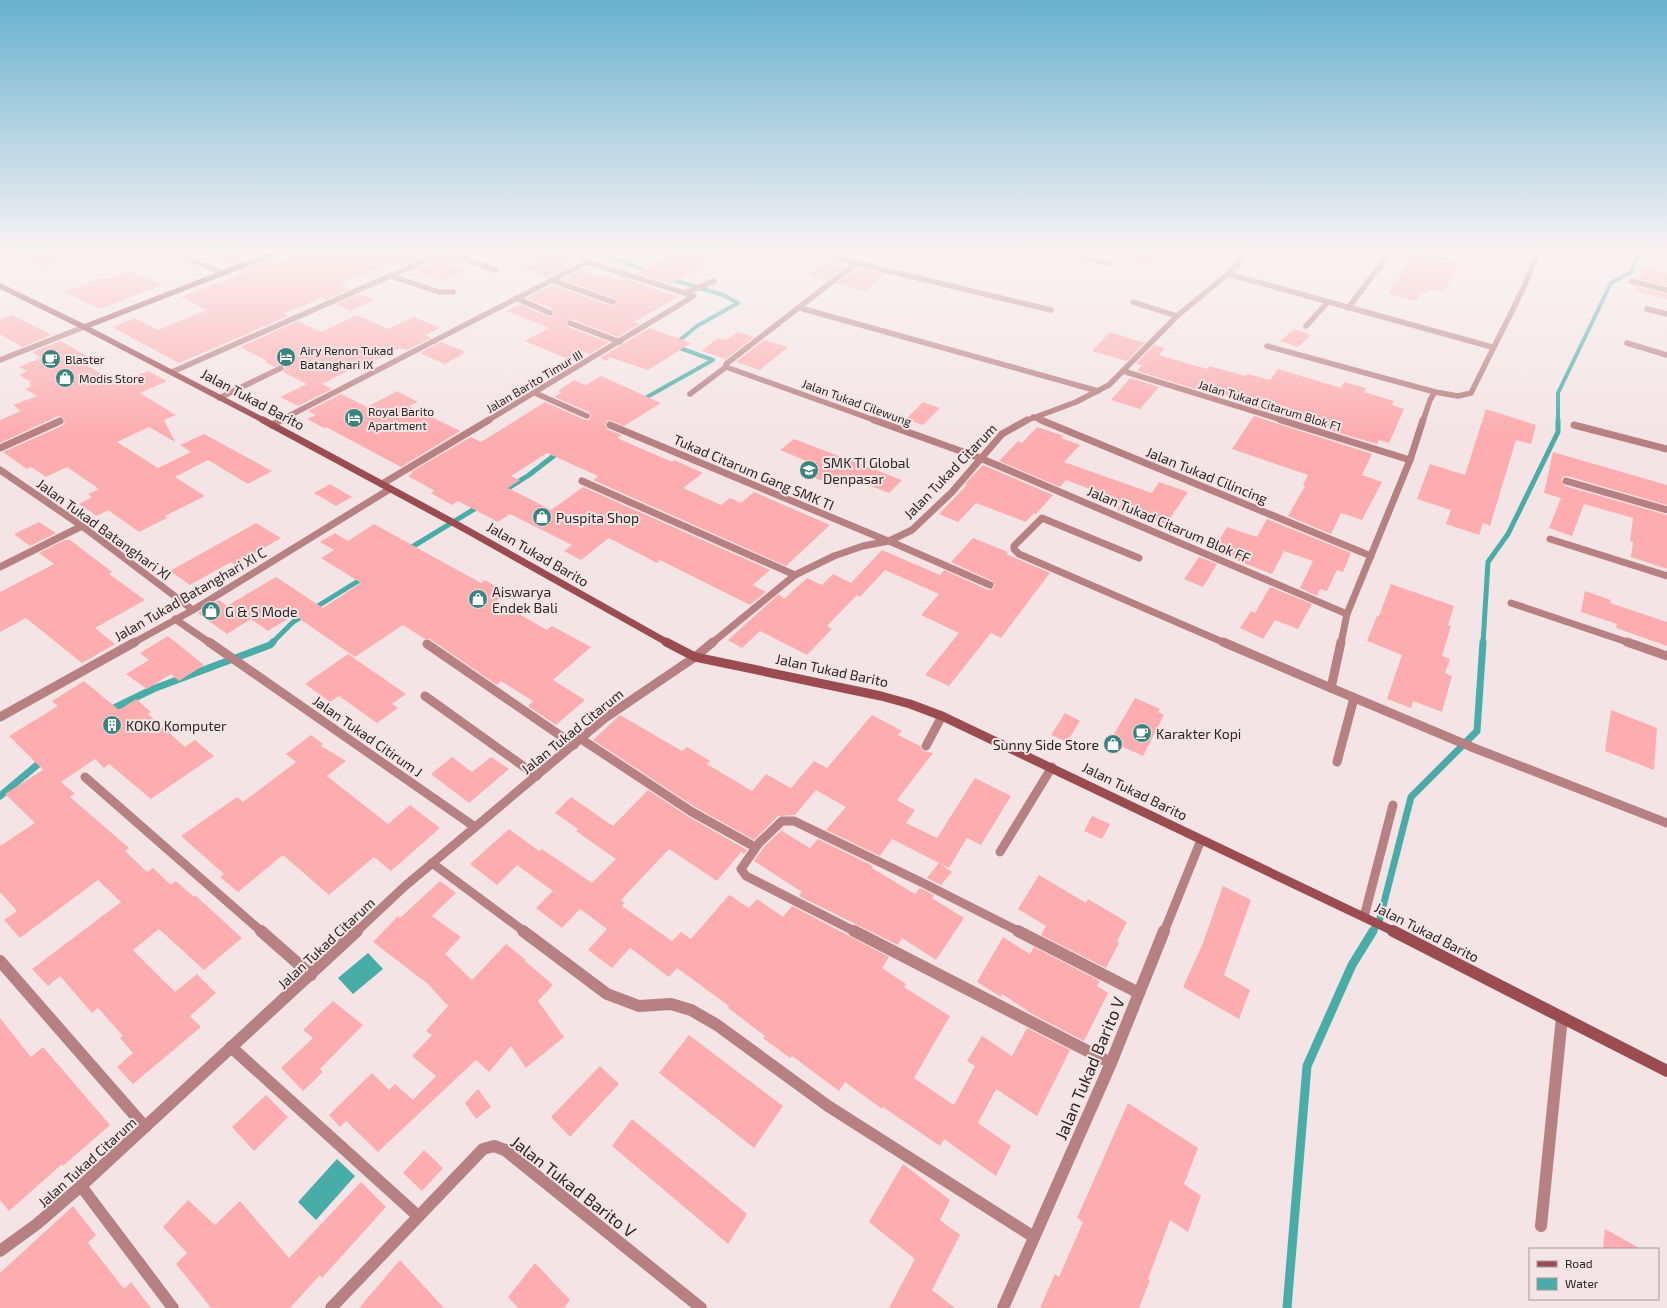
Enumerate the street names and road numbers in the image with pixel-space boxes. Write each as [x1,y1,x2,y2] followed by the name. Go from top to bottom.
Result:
[483,347,585,415] street label: Jalan Barito Timur III
[198,365,308,433] street label: Jalan Tukad Barito
[800,376,914,428] street label: Jalan Tukad Cilewung
[1197,377,1343,433] street label: Jalan Tukad Citarum Blok F1
[900,420,1000,522] street label: Jalan Tukad Citarum
[671,430,837,514] street label: Tukad Citarum Gang SMK TI
[1144,443,1270,507] street label: Jalan Tukad Cilincing
[34,475,174,583] street label: Jalan Tukad Batanghari XI
[1085,482,1254,566] street label: Jalan Tukad Citarum Blok FF
[484,518,592,590] street label: Jalan Tukad Barito
[111,543,269,645] street label: Jalan Tukad Batanghari XI C
[774,650,890,690] street label: Jalan Tukad Barito
[518,685,626,777] street label: Jalan Tukad Citarum
[310,692,426,780] street label: Jalan Tukad Citirum J
[1080,758,1190,824] street label: Jalan Tukad Barito
[274,894,378,992] street label: Jalan Tukad Citarum
[1372,898,1482,966] street label: Jalan Tukad Barito
[1050,993,1128,1142] street label: Jalan Tukad Barito V
[34,1113,140,1211] street label: Jalan Tukad Citarum
[508,1131,641,1241] street label: Jalan Tukad Barito V

